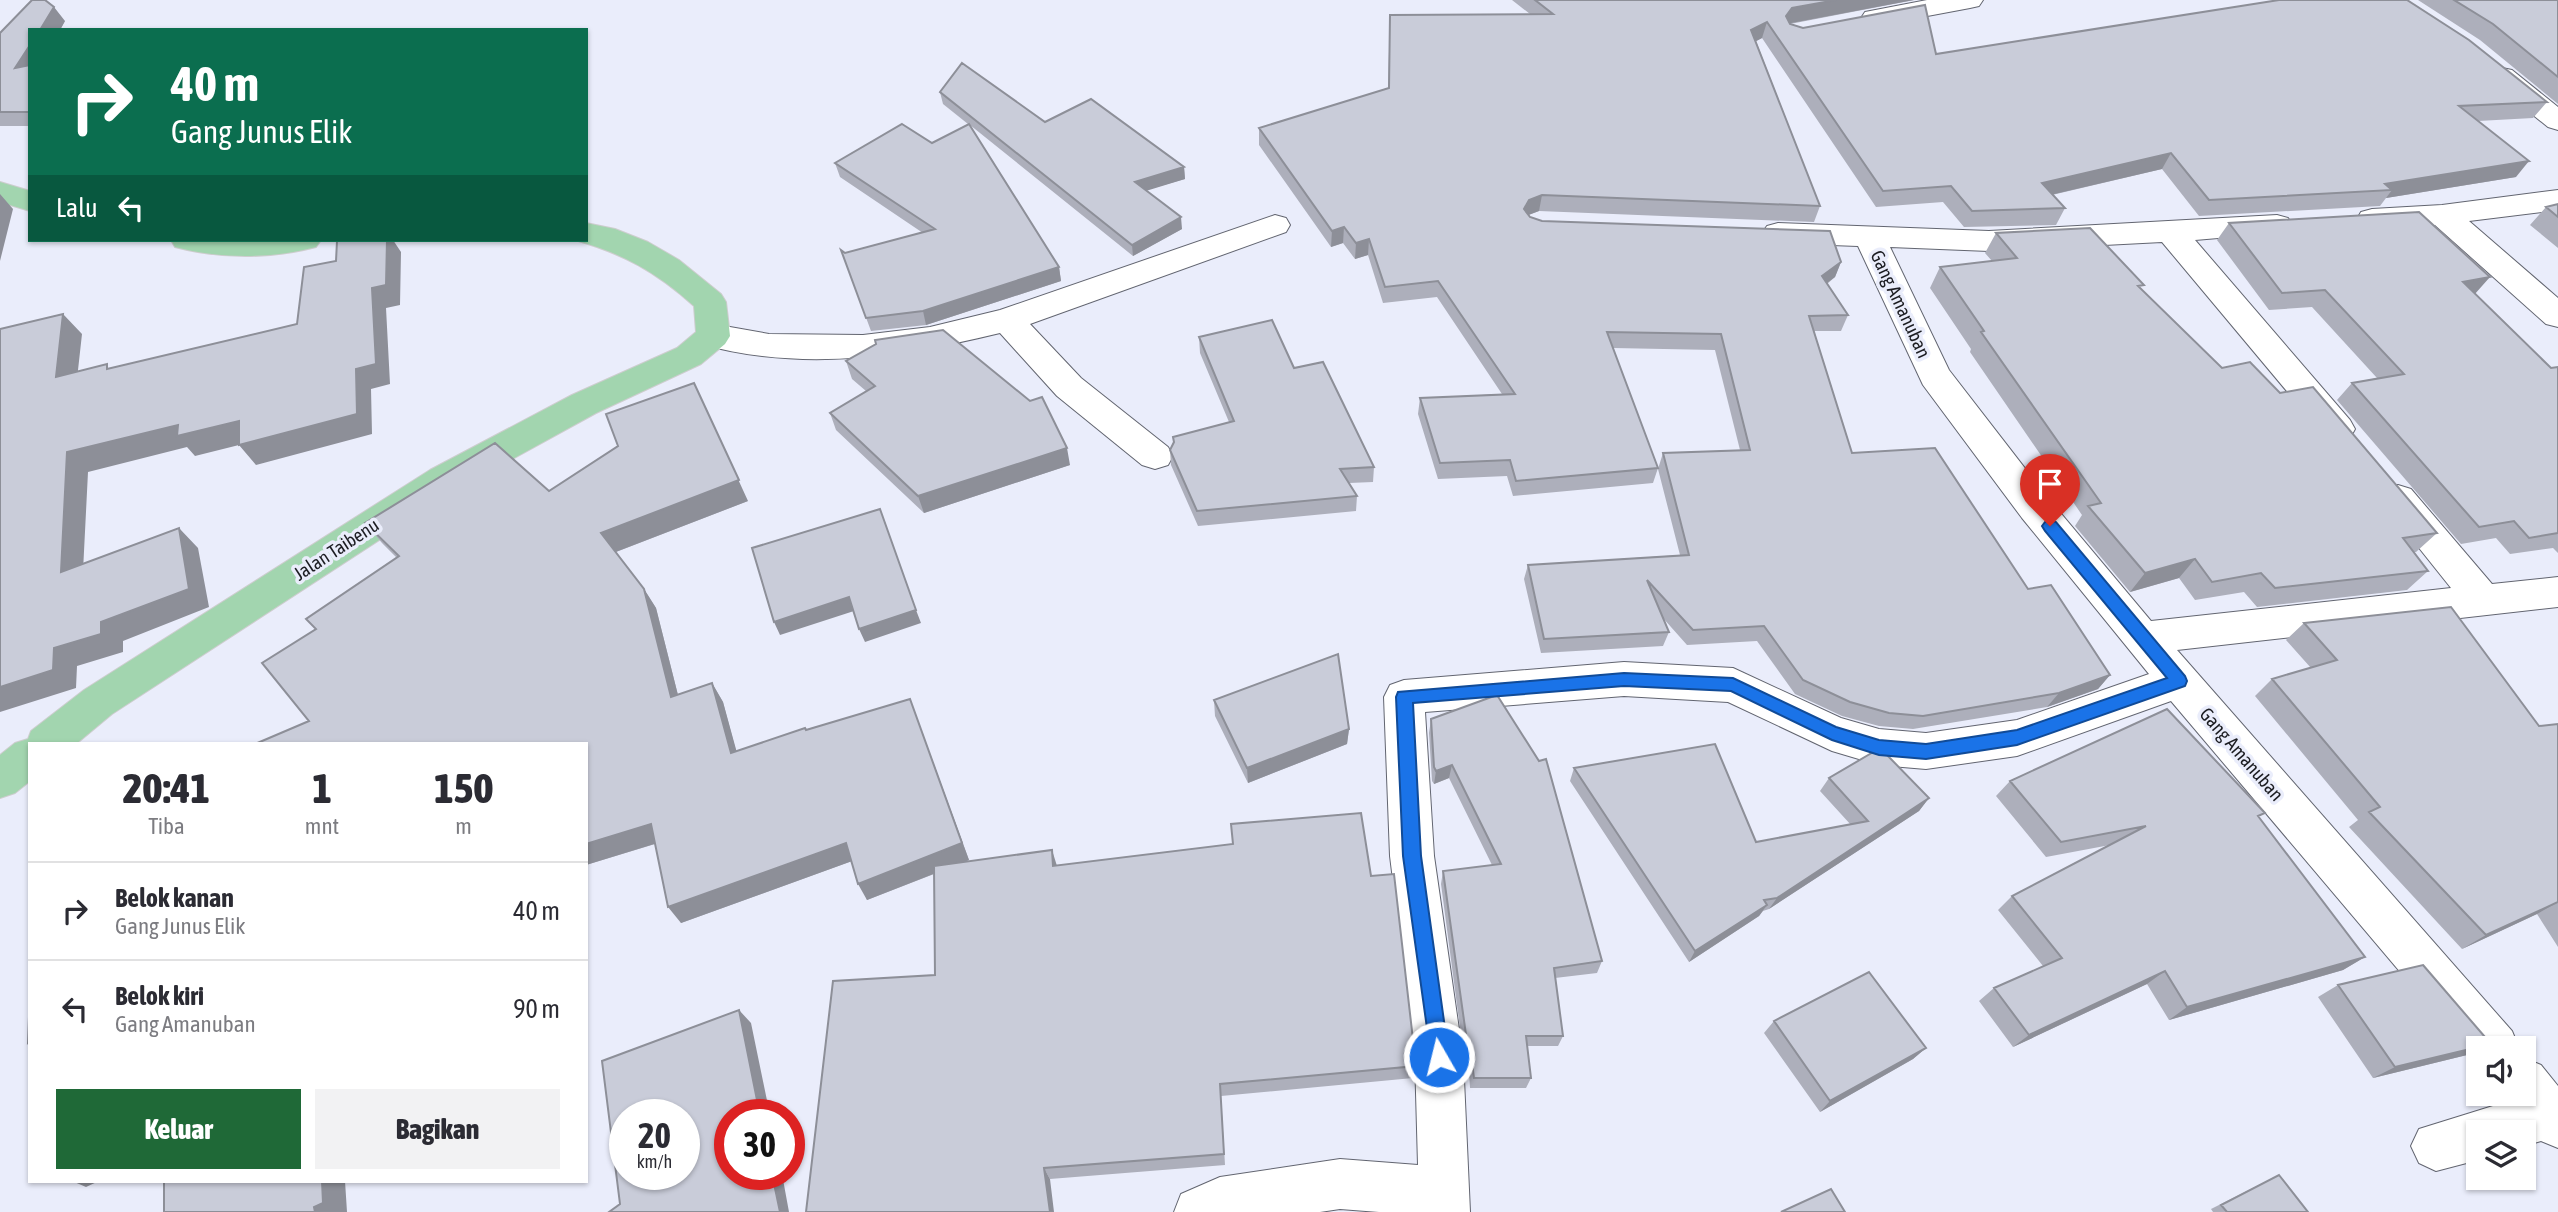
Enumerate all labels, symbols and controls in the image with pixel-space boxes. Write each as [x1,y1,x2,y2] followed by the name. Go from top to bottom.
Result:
[171,55,259,111] text: 40 m
[56,56,147,147] icon: right
[171,113,352,150] text: Gang Junus Elik
[112,189,150,227] icon: left
[56,193,98,223] text: Lalu
[1866,247,1936,361] street label: Gang Amanuban
[2020,454,2080,526] pin
[2031,465,2069,503] icon: arrive
[289,513,383,585] street label: Jalan Taibenu
[2196,703,2288,805] street label: Gang Amanuban
[123,764,210,812] text: 20:41
[312,764,332,812] text: 1
[434,764,493,812] text: 150
[148,813,185,839] text: Tiba
[305,813,339,839] text: mnt
[455,813,472,839] text: m
[115,883,234,913] text: Belok kanan
[56,892,94,930] icon: right
[513,896,560,926] text: 40 m
[115,913,245,939] text: Gang Junus Elik
[115,981,204,1011] text: Belok kiri
[56,990,94,1028] icon: left
[513,994,560,1024] text: 90 m
[115,1011,256,1037] text: Gang Amanuban
[1402,1020,1476,1094] position arrow
[2466,1036,2536,1190] map controls
[2466,1036,2536,1106] button: sound
[56,1089,301,1169] button: Keluar
[315,1089,560,1169] button: Bagikan
[714,1099,805,1190] speed limit sign: 30
[638,1115,671,1155] text: 20
[2466,1120,2536,1190] button: layers
[637,1151,672,1172] text: km/h

